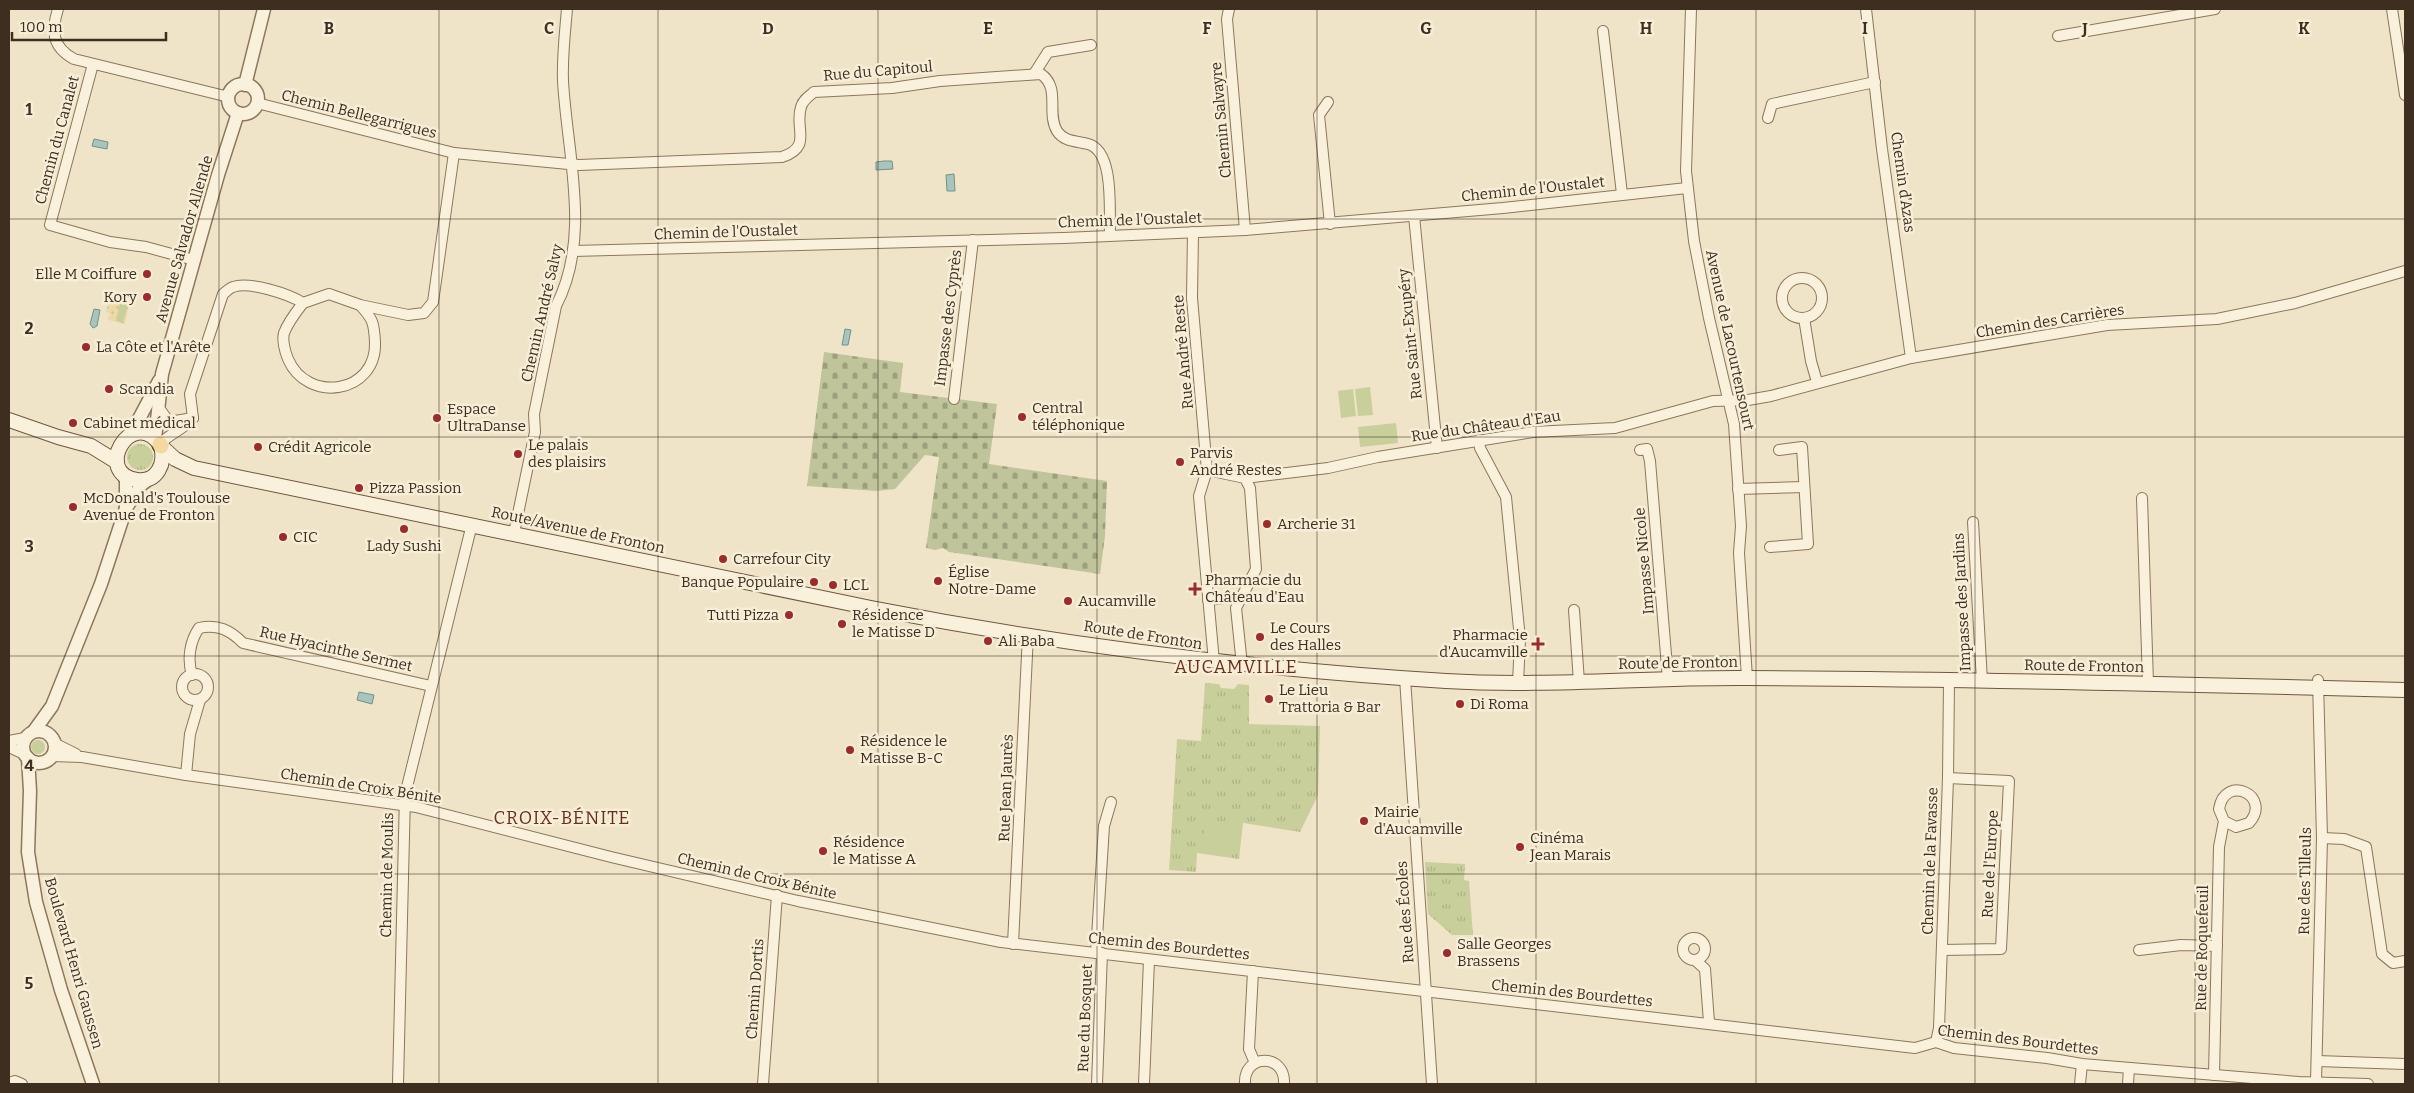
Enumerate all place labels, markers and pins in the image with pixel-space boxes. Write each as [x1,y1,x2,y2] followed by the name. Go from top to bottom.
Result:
[35,265,137,283] place label: Elle M Coiffure
[141,268,153,280] marker: Elle M Coiffure
[104,288,137,306] place label: Kory
[141,291,153,303] marker: Kory
[96,338,211,356] place label: La Côte et l'Arête
[80,341,92,353] marker: La Côte et l'Arête
[119,380,174,398] place label: Scandia
[103,383,115,395] marker: Scandia
[1032,399,1125,434] place label: Central téléphonique
[447,400,526,435] place label: Espace UltraDanse
[1016,411,1028,423] marker: Central téléphonique
[431,412,443,424] marker: Espace UltraDanse
[83,414,196,432] place label: Cabinet médical
[67,417,79,429] marker: Cabinet médical
[528,436,606,471] place label: Le palais des plaisirs
[268,438,371,456] place label: Crédit Agricole
[252,441,264,453] marker: Crédit Agricole
[1190,444,1282,479] place label: Parvis André Restes
[512,448,524,460] marker: Le palais des plaisirs
[1174,456,1186,468] marker: Parvis André Restes
[369,479,462,497] place label: Pizza Passion
[353,482,365,494] marker: Pizza Passion
[83,489,230,524] place label: McDonald's Toulouse Avenue de Fronton
[67,501,79,513] marker: McDonald's Toulouse Avenue de Fronton
[1277,515,1355,533] place label: Archerie 31
[1261,518,1273,530] marker: Archerie 31
[398,523,410,535] marker: Lady Sushi
[293,528,318,546] place label: CIC
[277,531,289,543] marker: CIC
[367,537,442,555] place label: Lady Sushi
[733,550,831,568] place label: Carrefour City
[717,553,729,565] marker: Carrefour City
[948,563,1036,598] place label: Église Notre-Dame
[1205,571,1304,606] place label: Pharmacie du Château d'Eau
[681,573,804,591] place label: Banque Populaire
[932,575,944,587] marker: Église Notre-Dame
[808,576,820,588] marker: Banque Populaire
[843,576,869,594] place label: LCL
[827,579,839,591] marker: LCL
[1189,583,1201,595] marker: Pharmacie du Château d'Eau
[1078,592,1156,610] place label: Aucamville
[1062,595,1074,607] marker: Aucamville
[707,606,779,624] place label: Tutti Pizza
[852,606,935,641] place label: Résidence le Matisse D
[783,609,795,621] marker: Tutti Pizza
[836,618,848,630] marker: Résidence le Matisse D
[1270,619,1341,654] place label: Le Cours des Halles
[1439,626,1528,661] place label: Pharmacie d'Aucamville
[1254,631,1266,643] marker: Le Cours des Halles
[998,632,1055,650] place label: Ali Baba
[982,635,994,647] marker: Ali Baba
[1532,638,1544,650] marker: Pharmacie d'Aucamville
[1279,681,1381,716] place label: Le Lieu Trattoria & Bar
[1263,693,1275,705] marker: Le Lieu Trattoria & Bar
[1470,695,1529,713] place label: Di Roma
[1454,698,1466,710] marker: Di Roma
[860,732,947,767] place label: Résidence le Matisse B-C
[844,744,856,756] marker: Résidence le Matisse B-C
[1374,803,1463,838] place label: Mairie d'Aucamville
[1358,815,1370,827] marker: Mairie d'Aucamville
[1529,829,1611,864] place label: Cinéma Jean Marais
[833,833,916,868] place label: Résidence le Matisse A
[1514,841,1526,853] marker: Cinéma Jean Marais
[817,845,829,857] marker: Résidence le Matisse A
[1457,935,1551,970] place label: Salle Georges Brassens
[1441,947,1453,959] marker: Salle Georges Brassens

